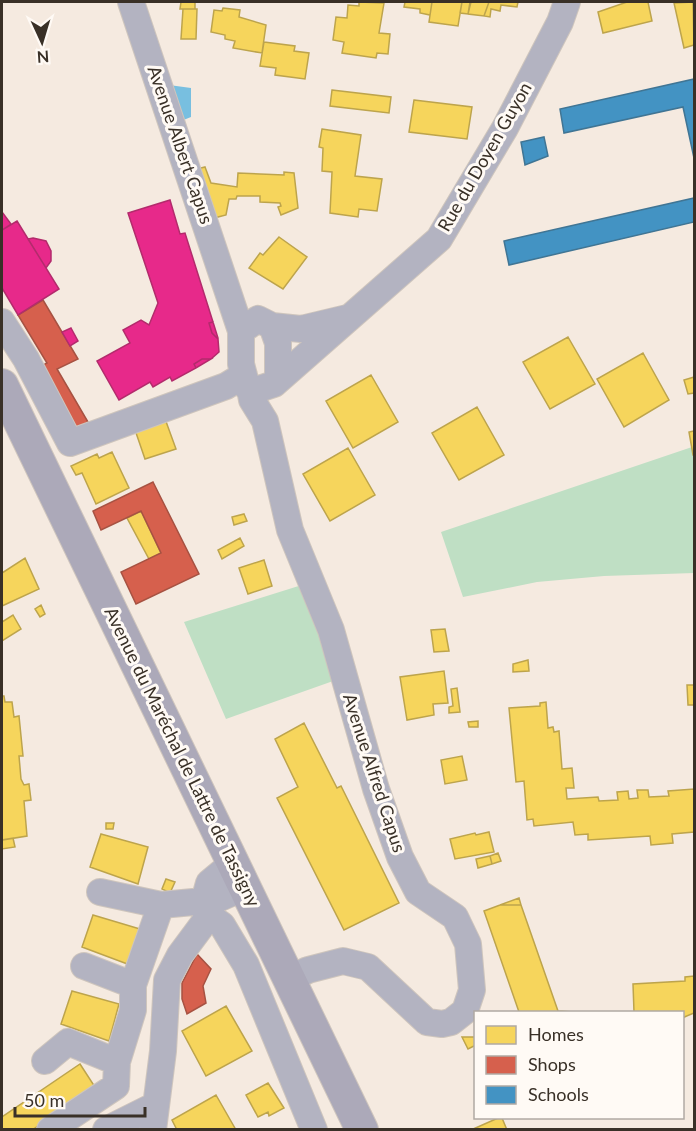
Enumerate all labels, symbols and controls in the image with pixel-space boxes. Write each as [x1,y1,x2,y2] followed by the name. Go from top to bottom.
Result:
[12,12,72,72] north arrow
[36,48,50,67] text: N
[144,63,218,227] street label: Avenue Albert Capus
[432,78,536,235] street label: Rue du Doyen Guyon
[100,603,266,911] street label: Avenue du Maréchal de Lattre de Tassigny
[339,691,411,855] street label: Avenue Alfred Capus
[474,1011,684,1119] legend
[528,1023,584,1045] text: Homes
[528,1053,576,1075] text: Shops
[15,1080,146,1118] scale bar
[528,1083,589,1105] text: Schools
[24,1089,64,1111] text: 50 m

